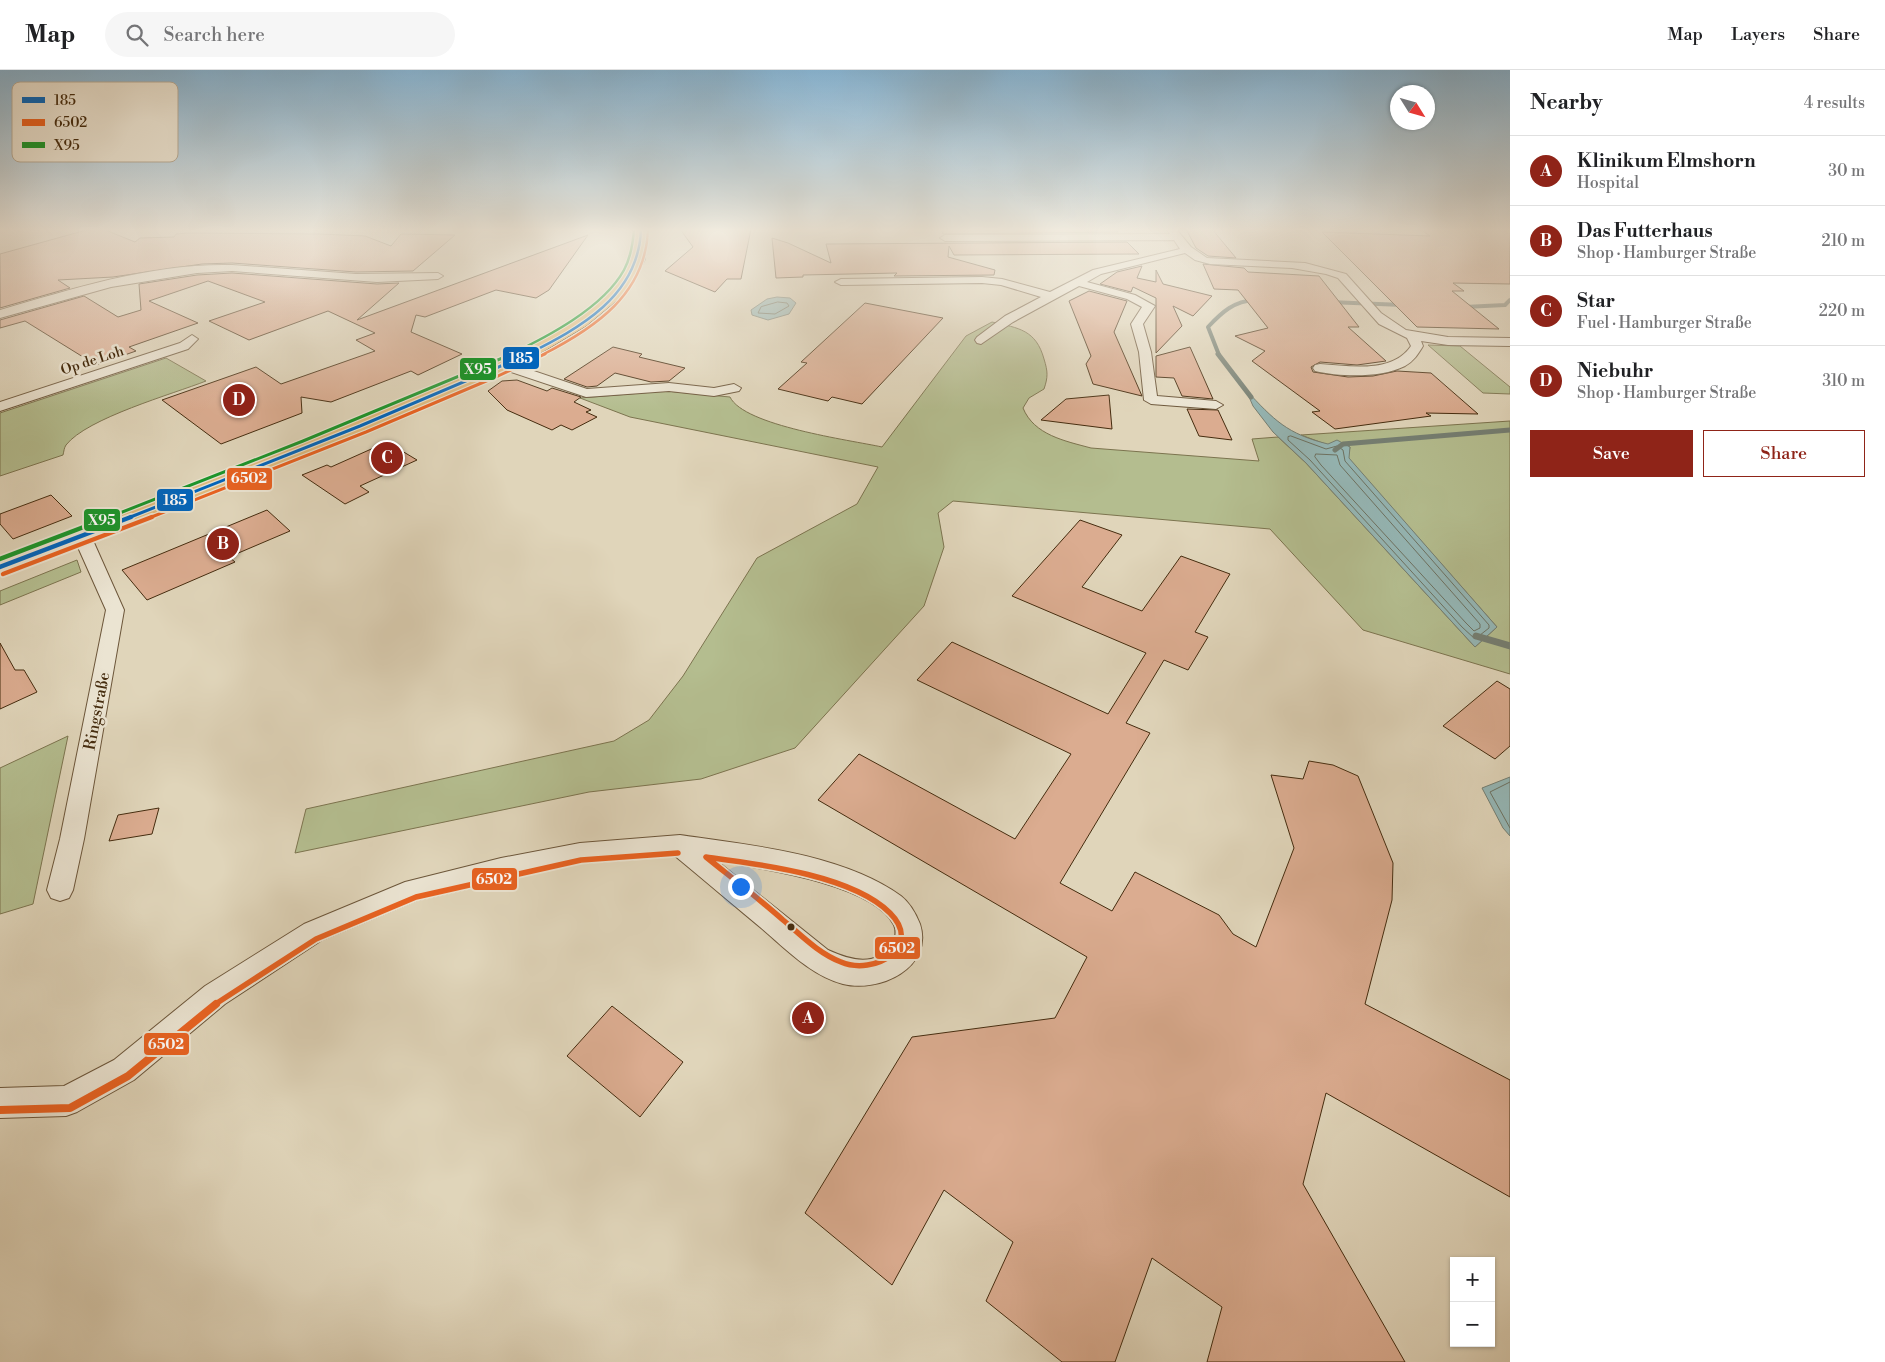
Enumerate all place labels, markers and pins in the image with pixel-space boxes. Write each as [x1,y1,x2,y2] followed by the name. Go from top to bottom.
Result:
[223,381,255,419] pin: D
[371,439,403,477] pin: C
[207,525,239,563] pin: B
[786,922,796,932] unlabelled marker
[792,999,824,1037] pin: A

